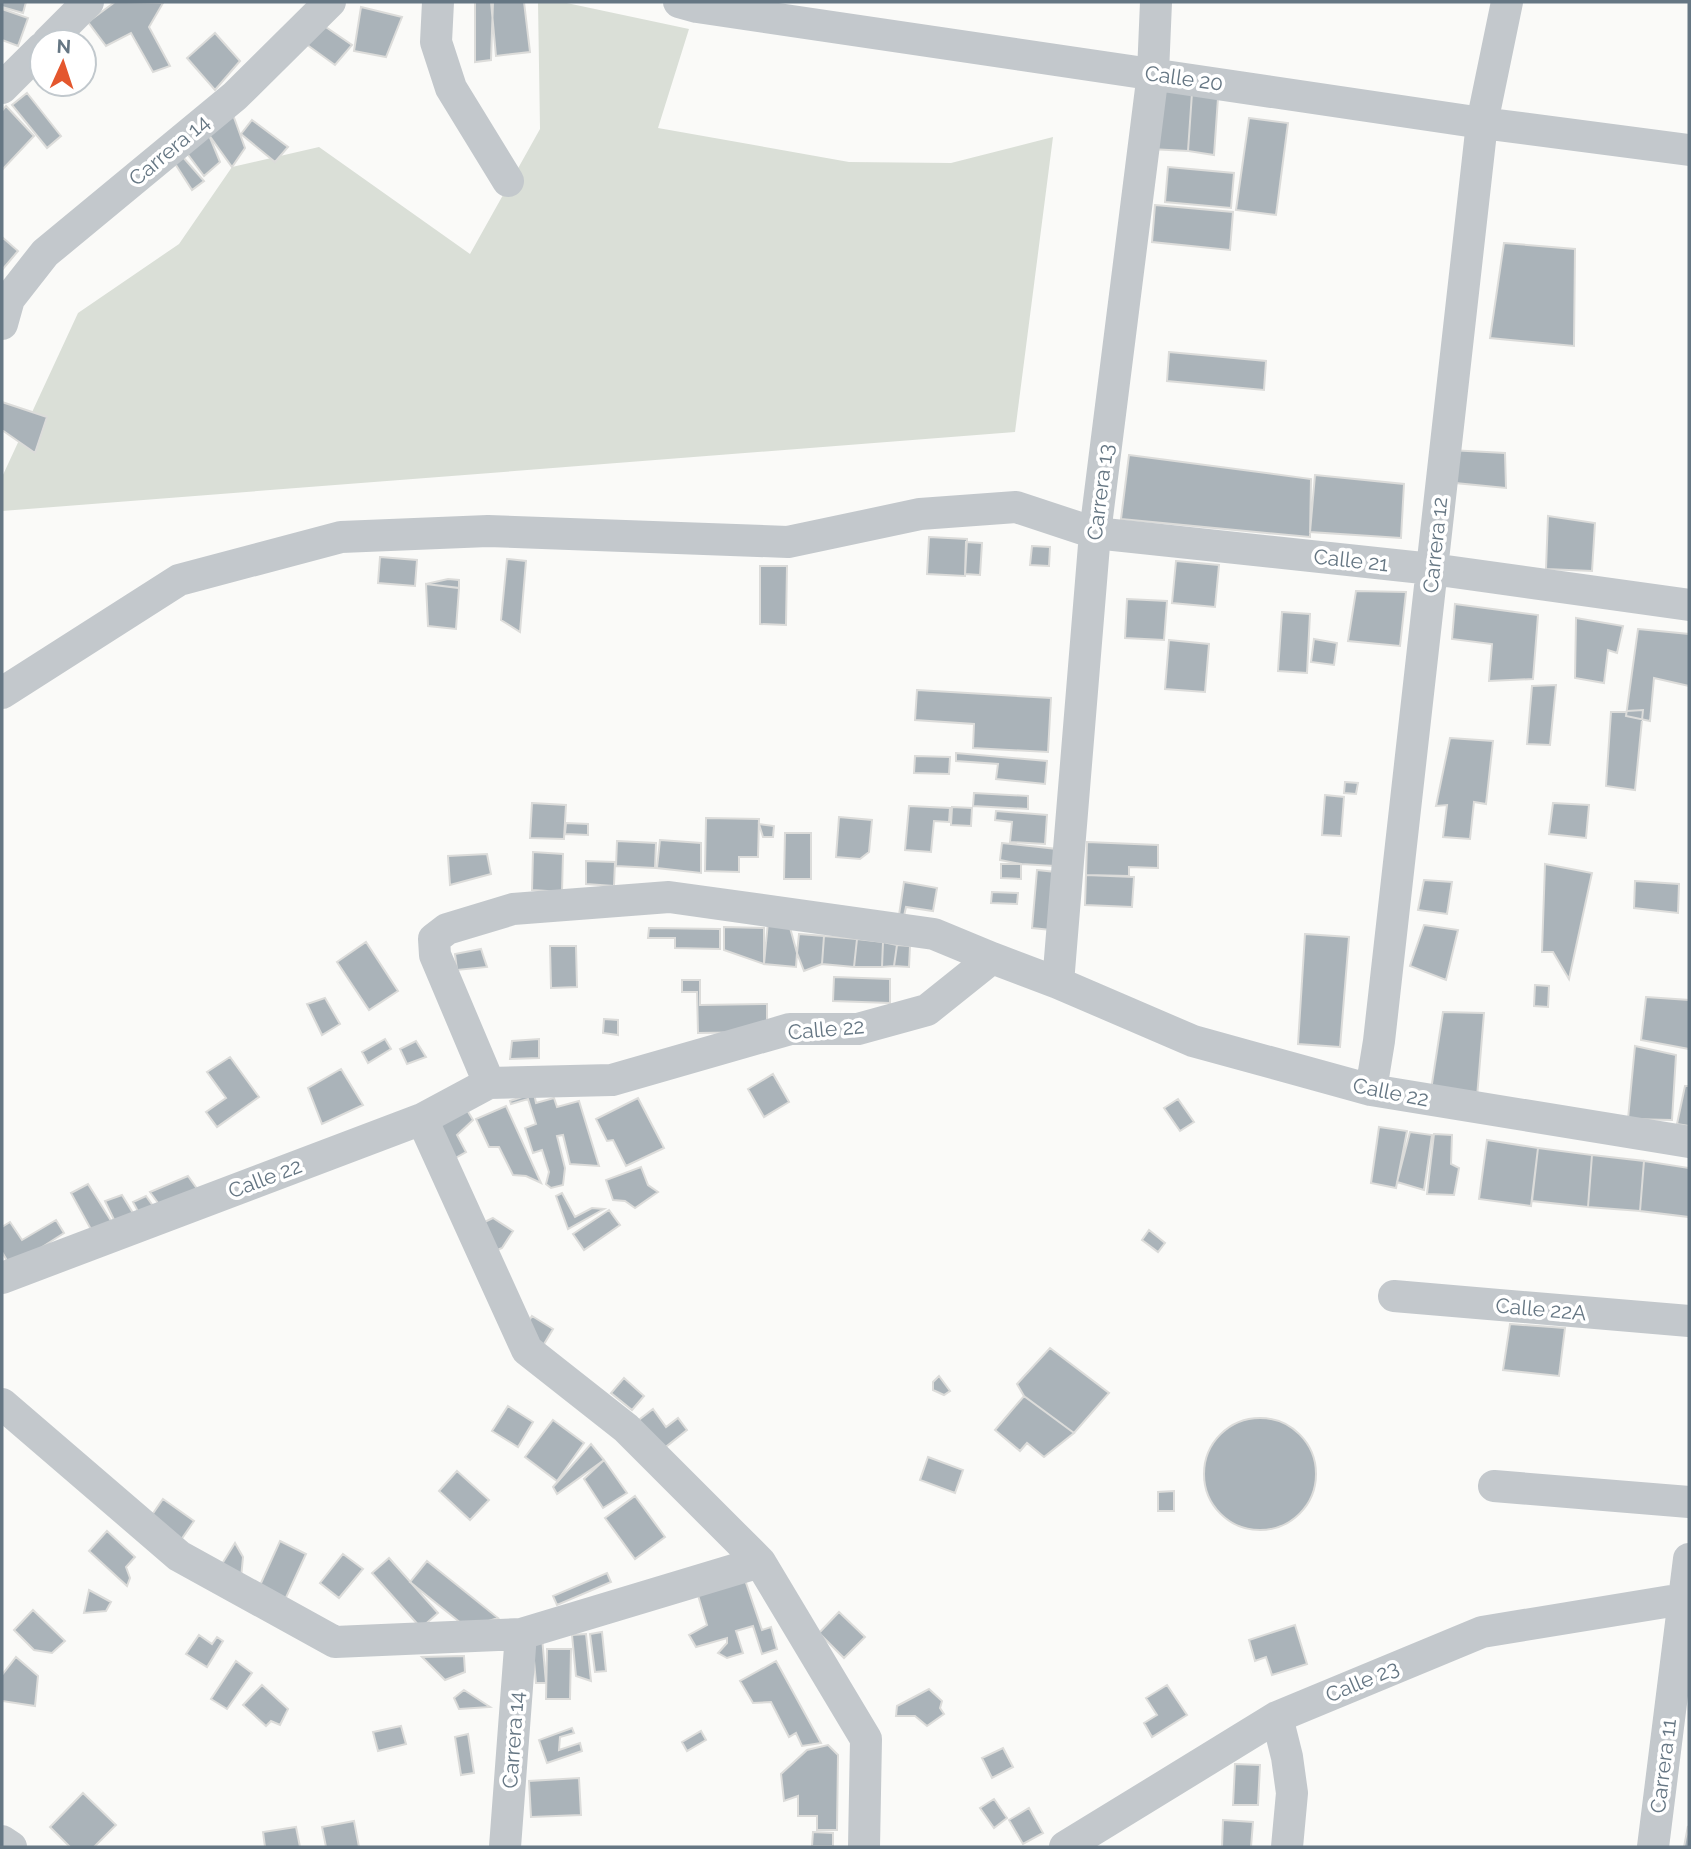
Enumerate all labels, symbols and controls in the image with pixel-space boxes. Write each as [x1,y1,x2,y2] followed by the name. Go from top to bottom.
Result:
[28,28,98,98] north arrow
[56,35,72,57] text: N
[1143,60,1225,96] street label: Calle 20
[124,109,214,191] street label: Carrera 14
[1082,442,1118,542] street label: Carrera 13
[1418,496,1452,594] street label: Carrera 12
[1312,544,1390,576] street label: Calle 21
[787,1013,865,1045] street label: Calle 22
[1351,1072,1431,1112] street label: Calle 22
[225,1153,305,1203] street label: Calle 22
[1495,1293,1587,1325] street label: Calle 22A
[1322,1654,1402,1708] street label: Calle 23
[497,1691,529,1789] street label: Carrera 14
[1645,1717,1681,1815] street label: Carrera 11

